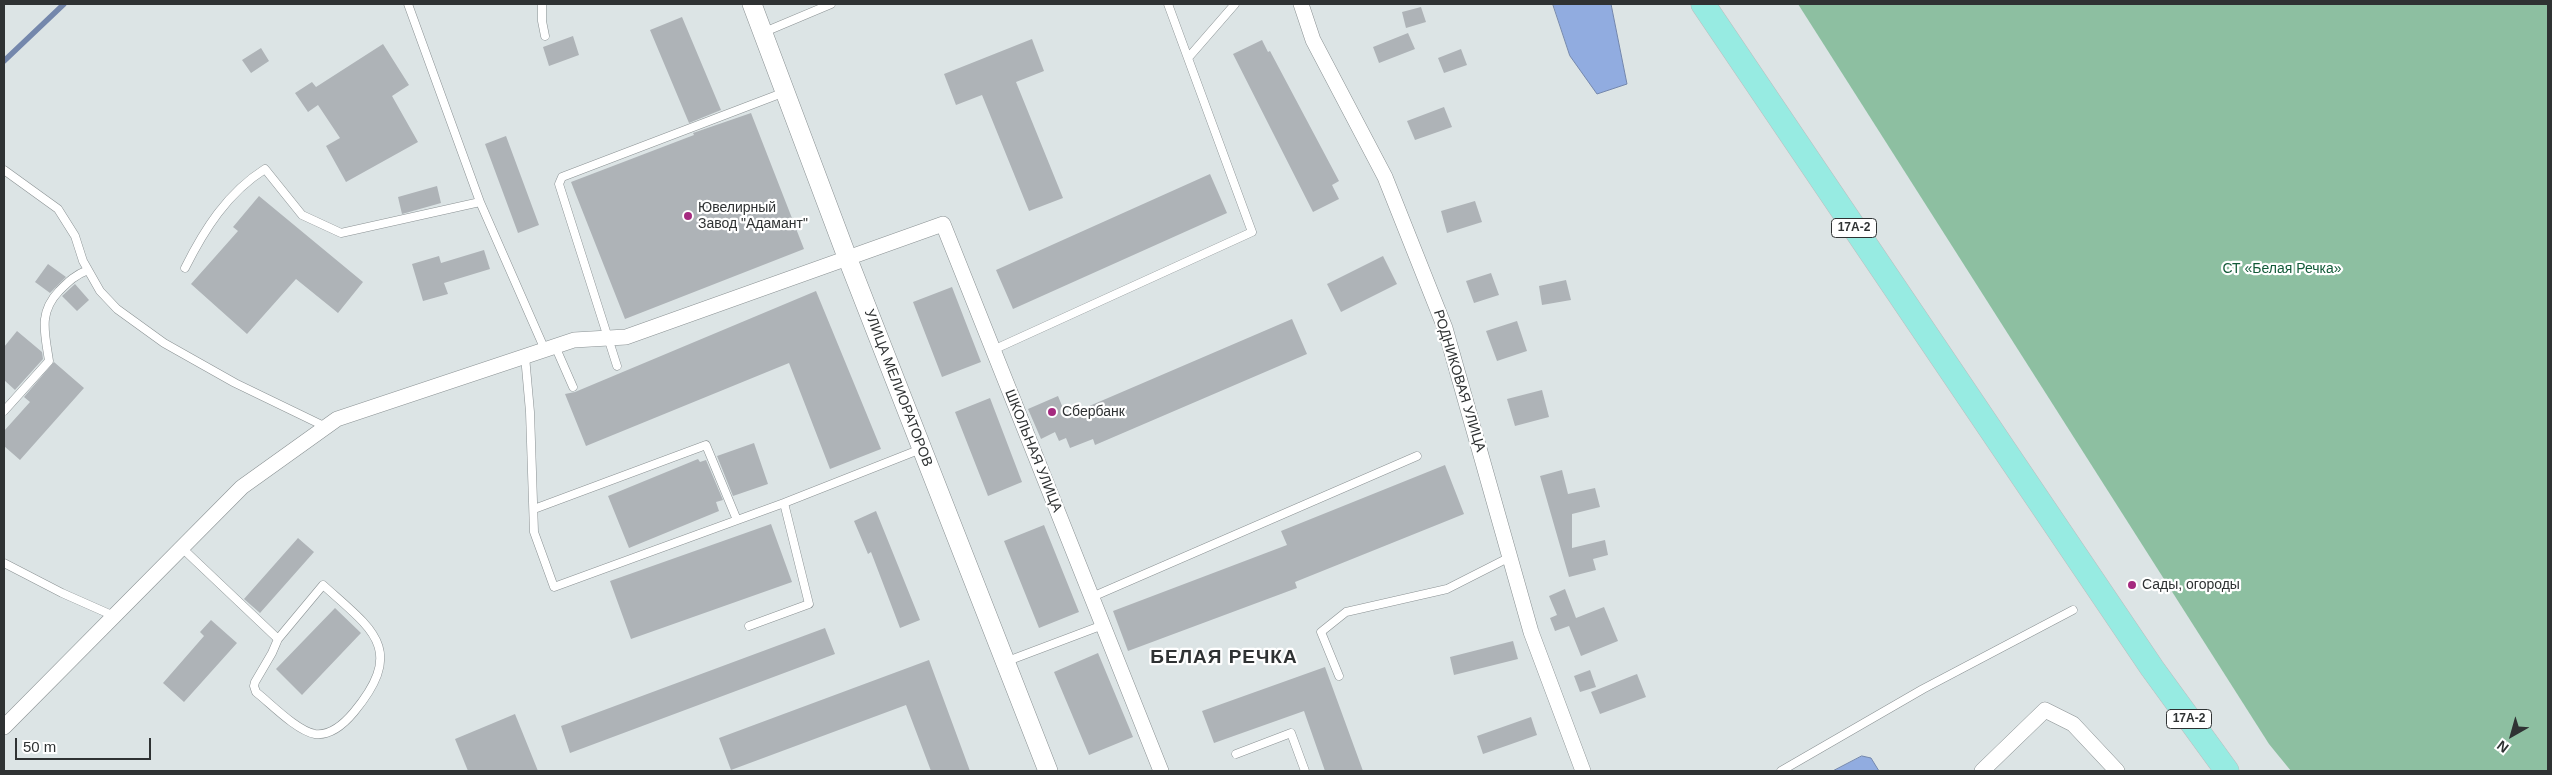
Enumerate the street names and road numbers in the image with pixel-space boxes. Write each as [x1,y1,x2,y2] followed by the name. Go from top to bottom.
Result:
[1832,218,1876,238] road number: 17А-2
[860,307,936,469] street label: УЛИЦА МЕЛИОРАТОРОВ
[1429,308,1489,454] street label: РОДНИКОВАЯ УЛИЦА
[1001,387,1065,515] street label: ШКОЛЬНАЯ УЛИЦА
[2166,710,2212,729] road number: 17А-2

